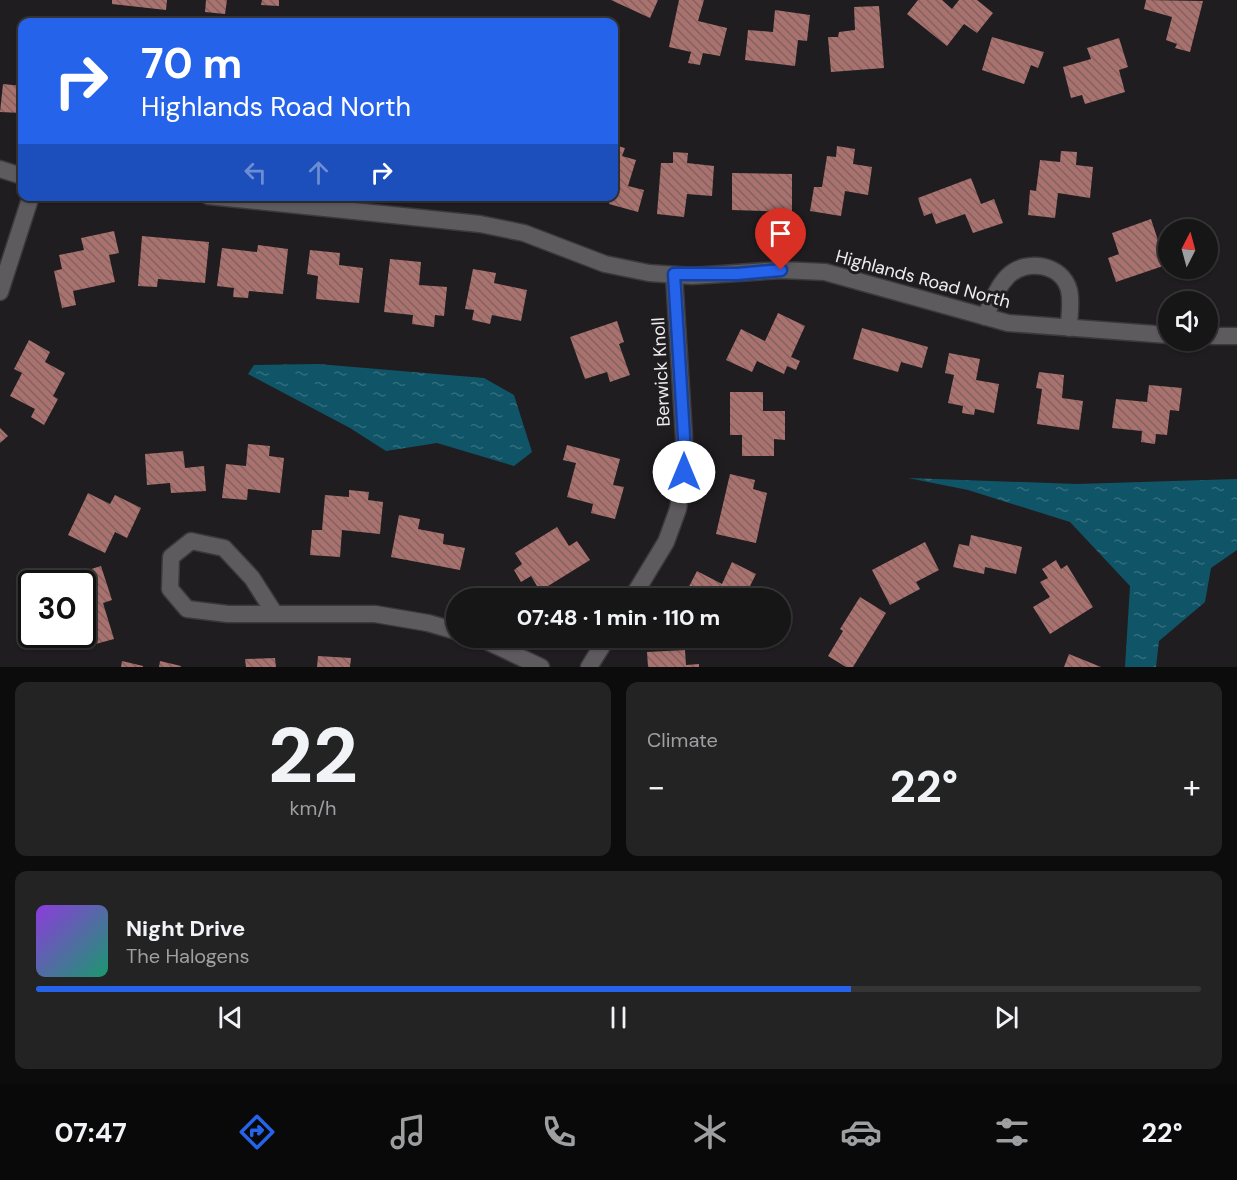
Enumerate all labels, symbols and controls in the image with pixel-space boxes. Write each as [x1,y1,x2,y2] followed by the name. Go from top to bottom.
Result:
[141,36,242,91] text: 70 m
[42,42,120,120] icon: right
[141,89,411,124] text: Highlands Road North
[239,156,272,189] icon: left
[302,156,335,189] icon: ahead
[365,156,398,189] icon: right
[755,208,806,270] pin
[764,217,797,250] icon: arrive
[1158,219,1218,279] north arrow
[1158,219,1218,351] map controls
[833,244,1013,314] street label: Highlands Road North
[1158,291,1218,351] button: sound
[646,317,676,427] street label: Berwick Knoll
[652,440,716,504] position arrow
[18,570,96,648] speed limit sign: 30
[517,603,720,632] text: 07:48 · 1 min · 110 m
[268,705,358,806] text: 22
[647,727,718,753] text: Climate
[890,757,958,816] text: 22°
[647,765,665,808] text: −
[1183,765,1201,808] text: +
[289,795,337,821] text: km/h
[126,914,245,943] text: Night Drive
[126,943,249,969] text: The Halogens
[214,1001,247,1034] icon: previous
[602,1001,635,1034] icon: pause
[990,1001,1023,1034] icon: next
[236,1111,278,1153] icon: directions
[387,1111,429,1153] icon: music
[538,1111,580,1153] icon: phone
[689,1111,731,1153] icon: climate
[840,1111,882,1153] icon: car
[991,1111,1033,1153] icon: filters
[54,1115,127,1150] text: 07:47
[1142,1115,1183,1150] text: 22°

